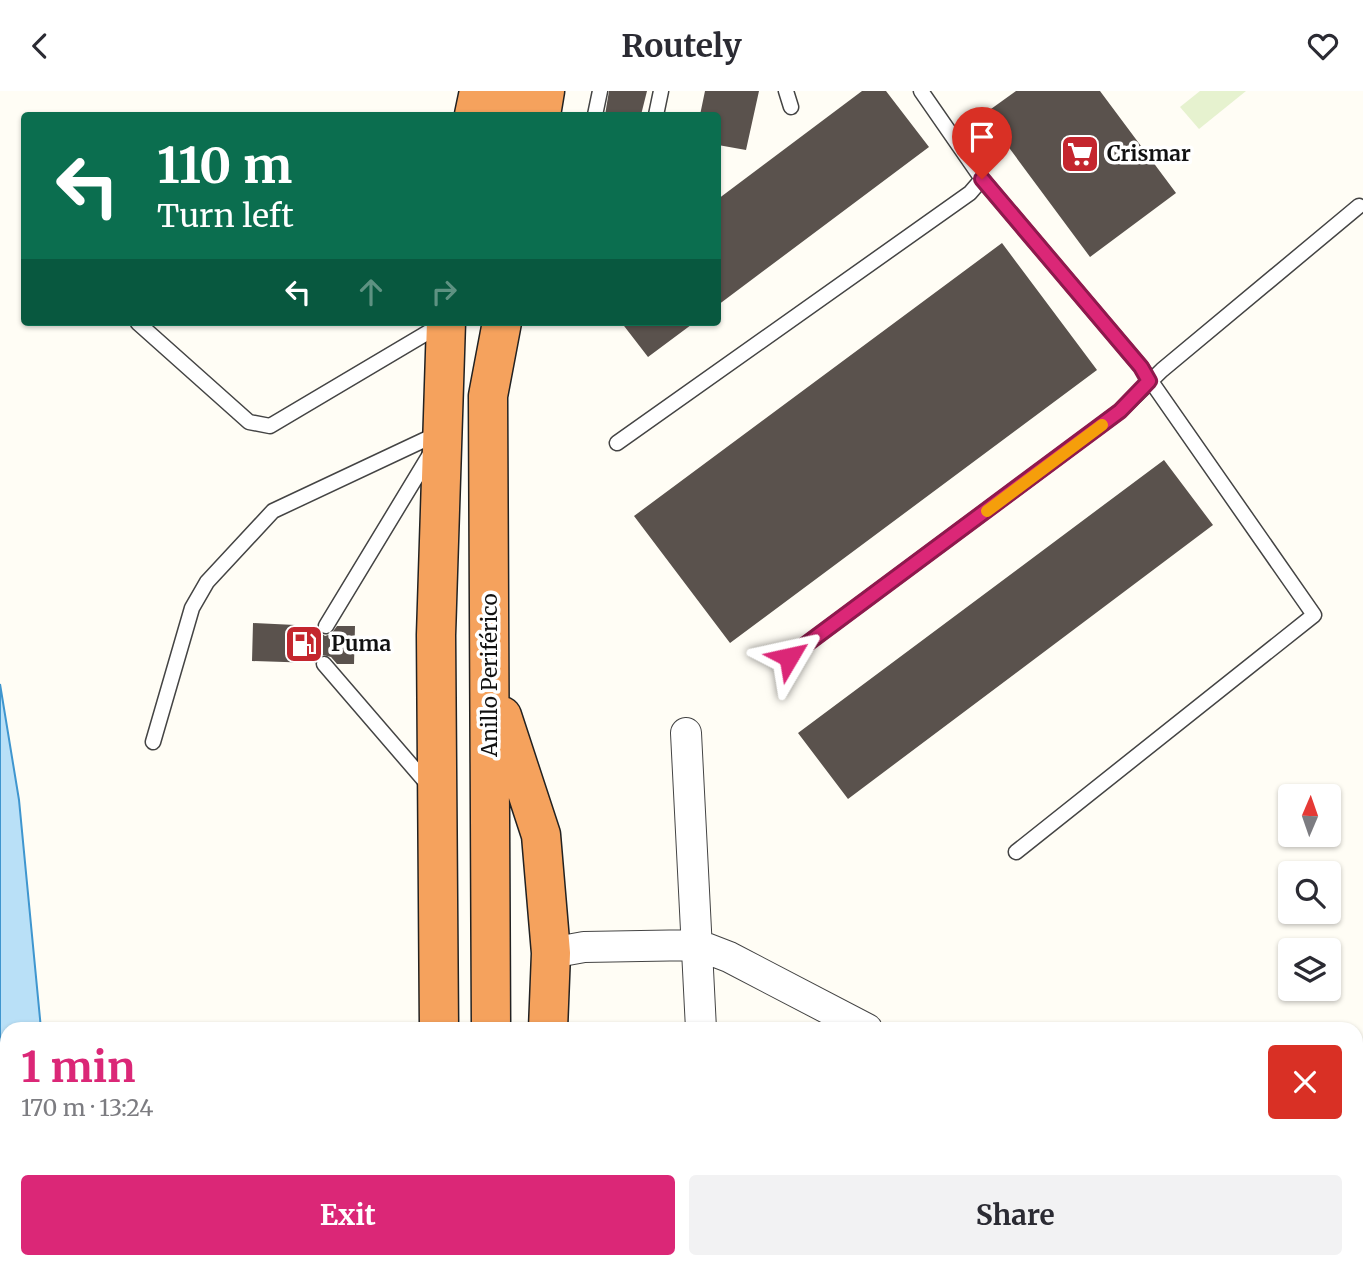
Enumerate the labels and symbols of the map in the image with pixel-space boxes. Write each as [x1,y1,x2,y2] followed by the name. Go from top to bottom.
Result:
[952,107,1012,179] pin
[1059,133,1101,175] supermarket icon: Crismar
[1107,140,1191,167] place label: Crismar
[476,593,503,758] street label: Anillo Periférico
[752,620,826,694] position arrow
[283,623,325,665] fuel station icon: Puma
[331,630,391,657] place label: Puma
[1278,784,1340,847] north arrow

